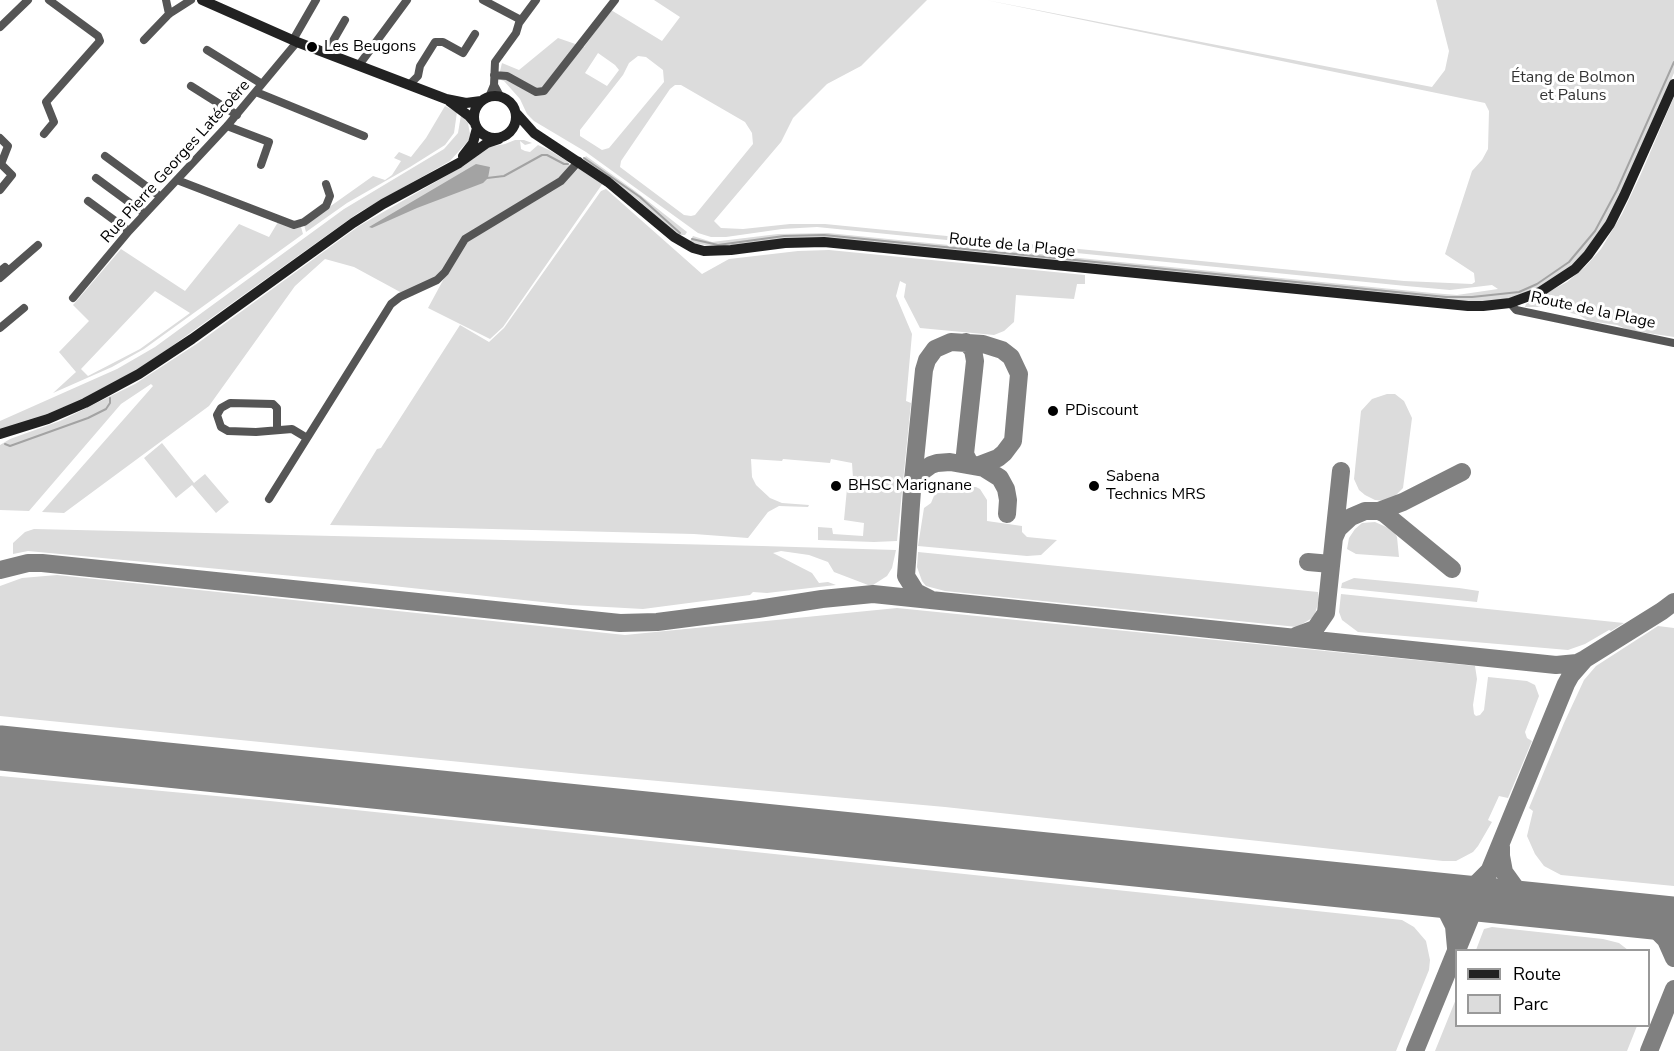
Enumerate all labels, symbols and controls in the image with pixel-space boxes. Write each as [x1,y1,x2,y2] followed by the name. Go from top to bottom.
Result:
[324,37,416,57] place label: Les Beugons
[305,40,319,54] marker: Les Beugons
[1511,68,1635,106] park label: Étang de Bolmon et Paluns
[98,76,254,248] street label: Rue Pierre Georges Latécoère
[948,230,1076,262] street label: Route de la Plage
[1529,288,1657,334] street label: Route de la Plage
[1065,401,1138,421] place label: PDiscount
[1046,404,1060,418] marker: PDiscount
[1106,467,1206,505] place label: Sabena Technics MRS
[848,476,972,496] place label: BHSC Marignane
[829,479,843,493] marker: BHSC Marignane
[1087,479,1101,493] marker: Sabena Technics MRS
[1455,949,1650,1027] legend
[1513,962,1561,986] text: Route
[1513,992,1548,1016] text: Parc

